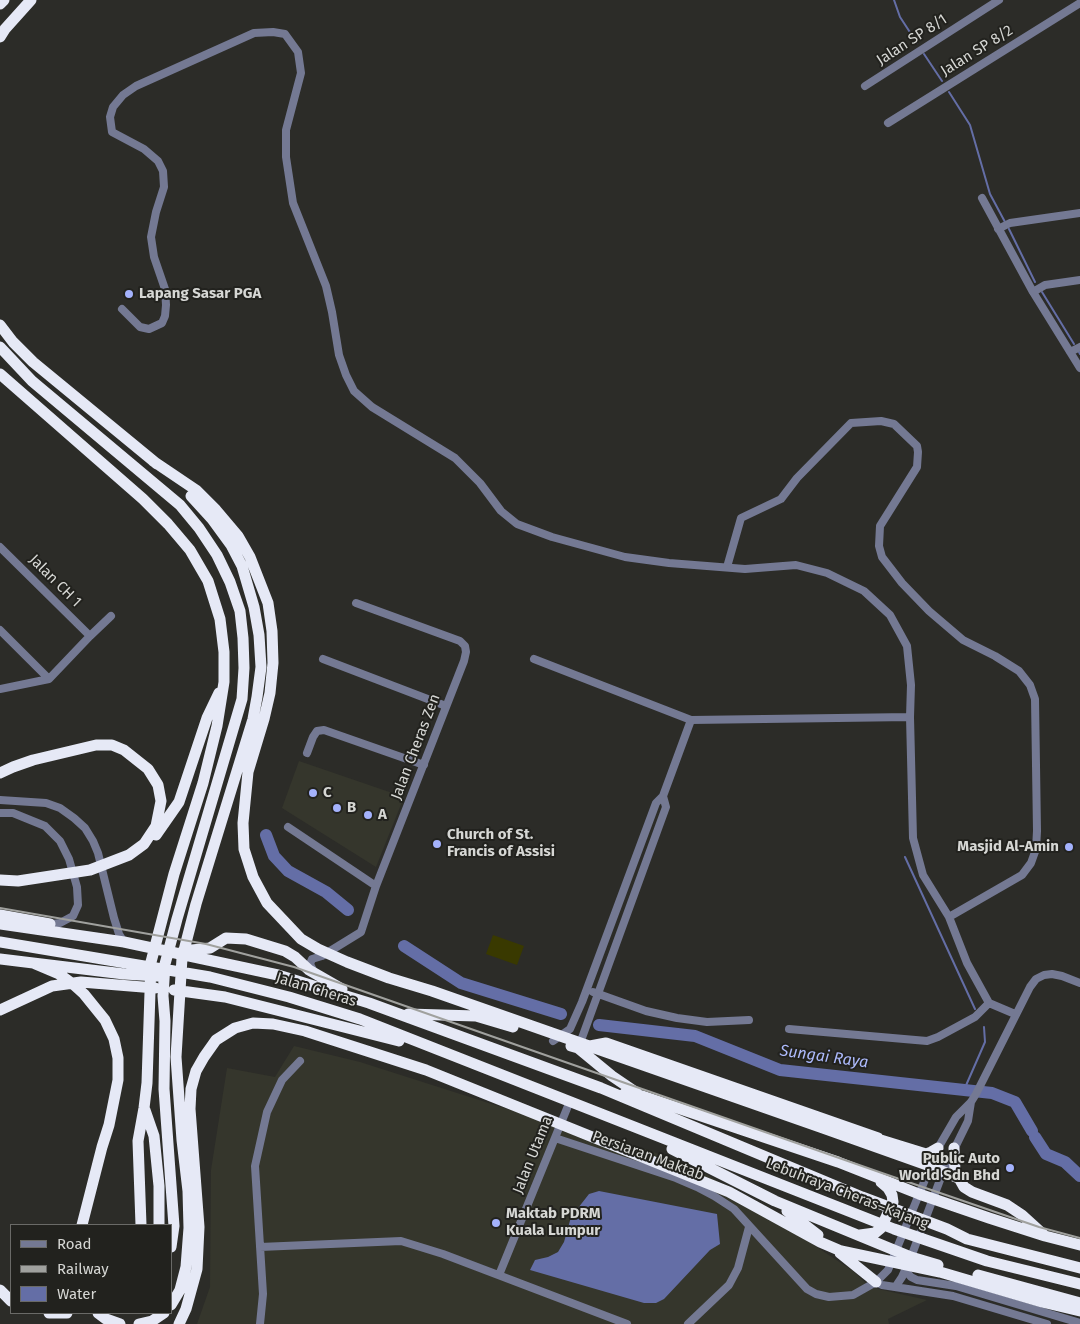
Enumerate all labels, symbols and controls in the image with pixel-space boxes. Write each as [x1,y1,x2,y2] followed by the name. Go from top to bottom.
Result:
[873,11,951,69] street label: Jalan SP 8/1
[938,22,1016,80] street label: Jalan SP 8/2
[139,285,261,303] place label: Lapang Sasar PGA
[123,288,135,300] marker: Lapang Sasar PGA
[25,551,85,611] street label: Jalan CH 1
[388,692,444,802] street label: Jalan Cheras Zen
[323,784,332,802] place label: C
[307,787,319,799] marker: C
[347,799,356,817] place label: B
[331,802,343,814] marker: B
[378,806,387,824] place label: A
[362,809,374,821] marker: A
[447,826,555,861] place label: Church of St. Francis of Assisi
[431,838,443,850] marker: Church of St. Francis of Assisi
[957,838,1059,856] place label: Masjid Al-Amin
[1063,841,1075,853] marker: Masjid Al-Amin
[274,969,358,1011] street label: Jalan Cheras
[778,1041,870,1073] water label: Sungai Raya
[509,1114,557,1196] street label: Jalan Utama
[590,1127,706,1185] street label: Persiaran Maktab
[899,1150,1000,1185] place label: Public Auto World Sdn Bhd
[763,1155,931,1233] street label: Lebuhraya Cheras–Kajang
[1004,1162,1016,1174] marker: Public Auto World Sdn Bhd
[506,1205,600,1240] place label: Maktab PDRM Kuala Lumpur
[490,1217,502,1229] marker: Maktab PDRM Kuala Lumpur
[10,1224,172,1314] legend
[57,1235,92,1253] text: Road
[57,1260,109,1278] text: Railway
[57,1285,96,1303] text: Water

